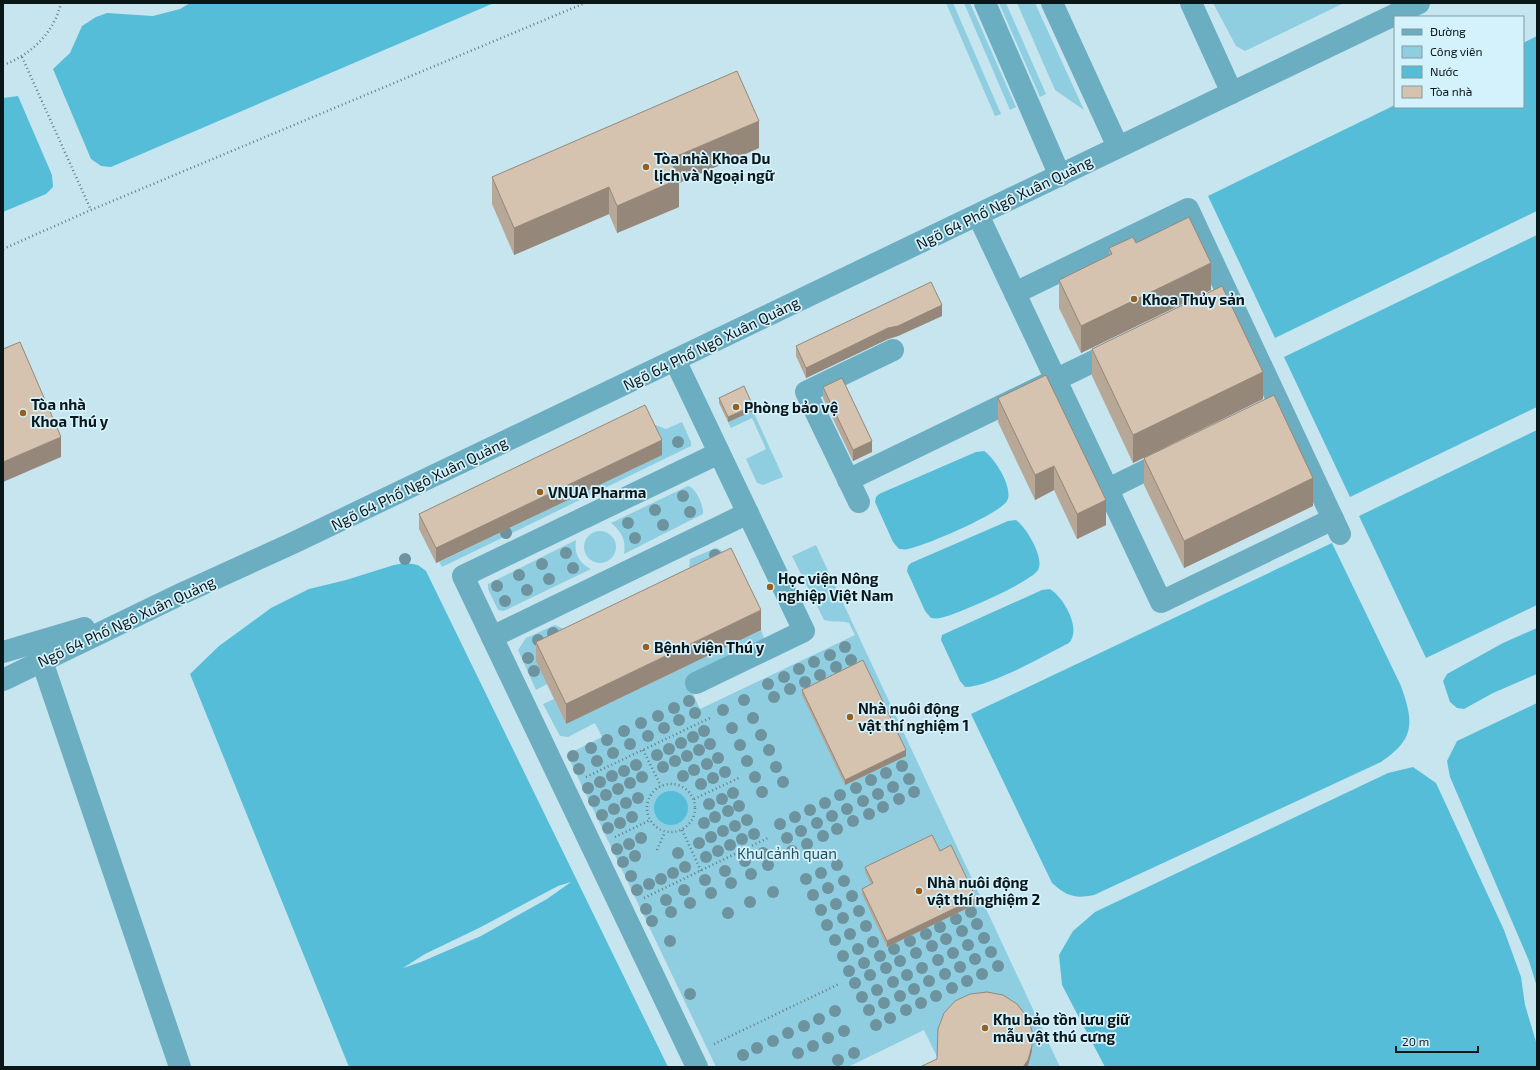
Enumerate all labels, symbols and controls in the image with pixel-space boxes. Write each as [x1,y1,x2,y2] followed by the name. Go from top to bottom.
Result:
[1394,16,1524,108] legend
[1430,24,1466,38] text: Đường
[1430,44,1483,58] text: Công viên
[1430,64,1459,78] text: Nước
[1430,84,1472,98] text: Tòa nhà
[654,149,776,184] place label: Tòa nhà Khoa Du lịch và Ngoại ngữ
[913,151,1096,253] street label: Ngõ 64 Phố Ngô Xuân Quảng
[641,162,651,172] marker: Tòa nhà Khoa Du lịch và Ngoại ngữ
[1142,290,1245,309] place label: Khoa Thủy sản
[620,292,803,394] street label: Ngõ 64 Phố Ngô Xuân Quảng
[1129,294,1139,304] marker: Khoa Thủy sản
[31,395,109,431] place label: Tòa nhà Khoa Thú y
[744,398,838,416] place label: Phòng bảo vệ
[731,402,741,412] marker: Phòng bảo vệ
[18,408,28,418] marker: Tòa nhà Khoa Thú y
[328,432,511,534] street label: Ngõ 64 Phố Ngô Xuân Quảng
[548,483,646,501] place label: VNUA Pharma
[535,487,545,497] marker: VNUA Pharma
[778,569,893,604] place label: Học viện Nông nghiệp Việt Nam
[34,572,219,671] street label: Ngõ 64 Phố Ngô Xuân Quảng
[765,582,775,592] marker: Học viện Nông nghiệp Việt Nam
[654,638,765,657] place label: Bệnh viện Thú y
[641,642,651,652] marker: Bệnh viện Thú y
[858,699,969,734] place label: Nhà nuôi động vật thí nghiệm 1
[845,712,855,722] marker: Nhà nuôi động vật thí nghiệm 1
[737,844,837,862] park label: Khu cảnh quan
[927,873,1040,908] place label: Nhà nuôi động vật thí nghiệm 2
[914,886,924,896] marker: Nhà nuôi động vật thí nghiệm 2
[993,1010,1131,1045] place label: Khu bảo tồn lưu giữ mẫu vật thú cưng
[980,1023,990,1033] marker: Khu bảo tồn lưu giữ mẫu vật thú cưng
[1396,1028,1478,1054] scale bar
[1402,1034,1429,1048] text: 20 m

